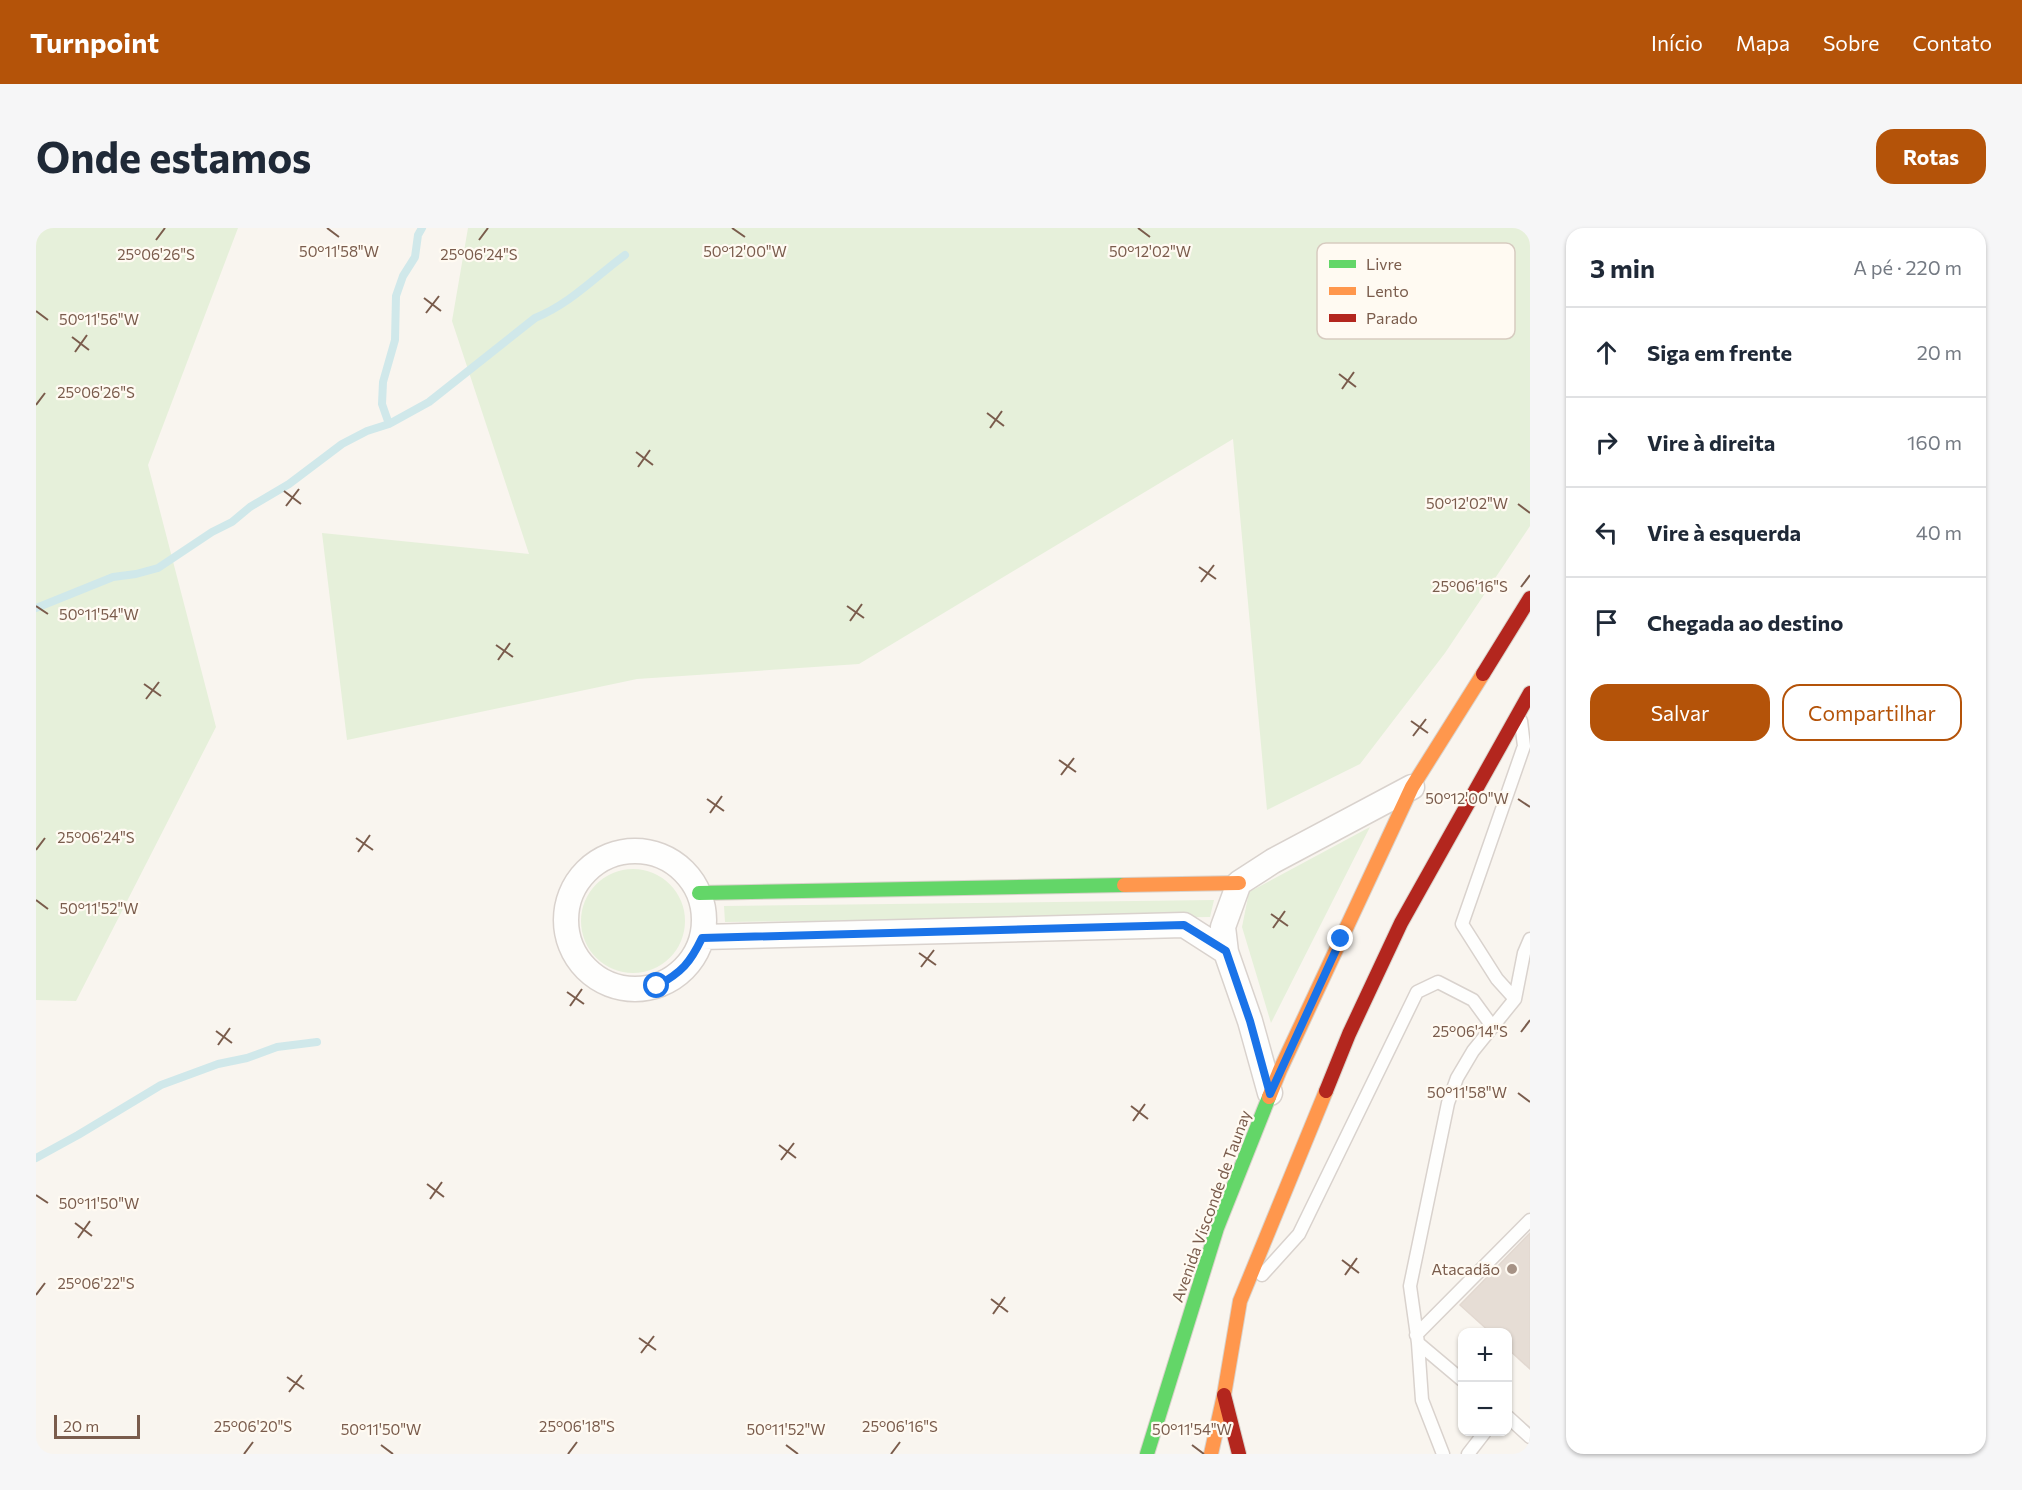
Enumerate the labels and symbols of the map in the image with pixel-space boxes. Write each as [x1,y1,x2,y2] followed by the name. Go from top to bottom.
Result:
[299,242,379,260] text: 50°11'58"W
[703,242,787,260] text: 50°12'00"W
[1109,242,1191,260] text: 50°12'02"W
[1317,243,1515,339] legend
[117,245,195,263] text: 25°06'26"S
[440,245,518,263] text: 25°06'24"S
[1366,254,1402,273] text: Livre
[1366,281,1409,300] text: Lento
[1366,308,1418,327] text: Parado
[59,310,139,328] text: 50°11'56"W
[57,383,135,401] text: 25°06'26"S
[1426,494,1508,512] text: 50°12'02"W
[1432,577,1508,595] text: 25°06'16"S
[59,605,139,623] text: 50°11'54"W
[1425,789,1509,807] text: 50°12'00"W
[57,828,135,846] text: 25°06'24"S
[59,899,139,917] text: 50°11'52"W
[1327,925,1353,951] route end
[643,972,669,998] route start
[1432,1022,1508,1040] text: 25°06'14"S
[1427,1083,1507,1101] text: 50°11'58"W
[1167,1107,1254,1304] street label: Avenida Visconde de Taunay
[59,1194,139,1212] text: 50°11'50"W
[1431,1259,1500,1278] place label: Atacadão
[1505,1262,1519,1276] marker: Atacadão
[58,1274,135,1292] text: 25°06'22"S
[54,1412,140,1440] scale bar
[214,1417,292,1435] text: 25°06'20"S
[539,1417,615,1435] text: 25°06'18"S
[862,1417,938,1435] text: 25°06'16"S
[341,1420,421,1438] text: 50°11'50"W
[746,1420,826,1438] text: 50°11'52"W
[1152,1420,1232,1438] text: 50°11'54"W

